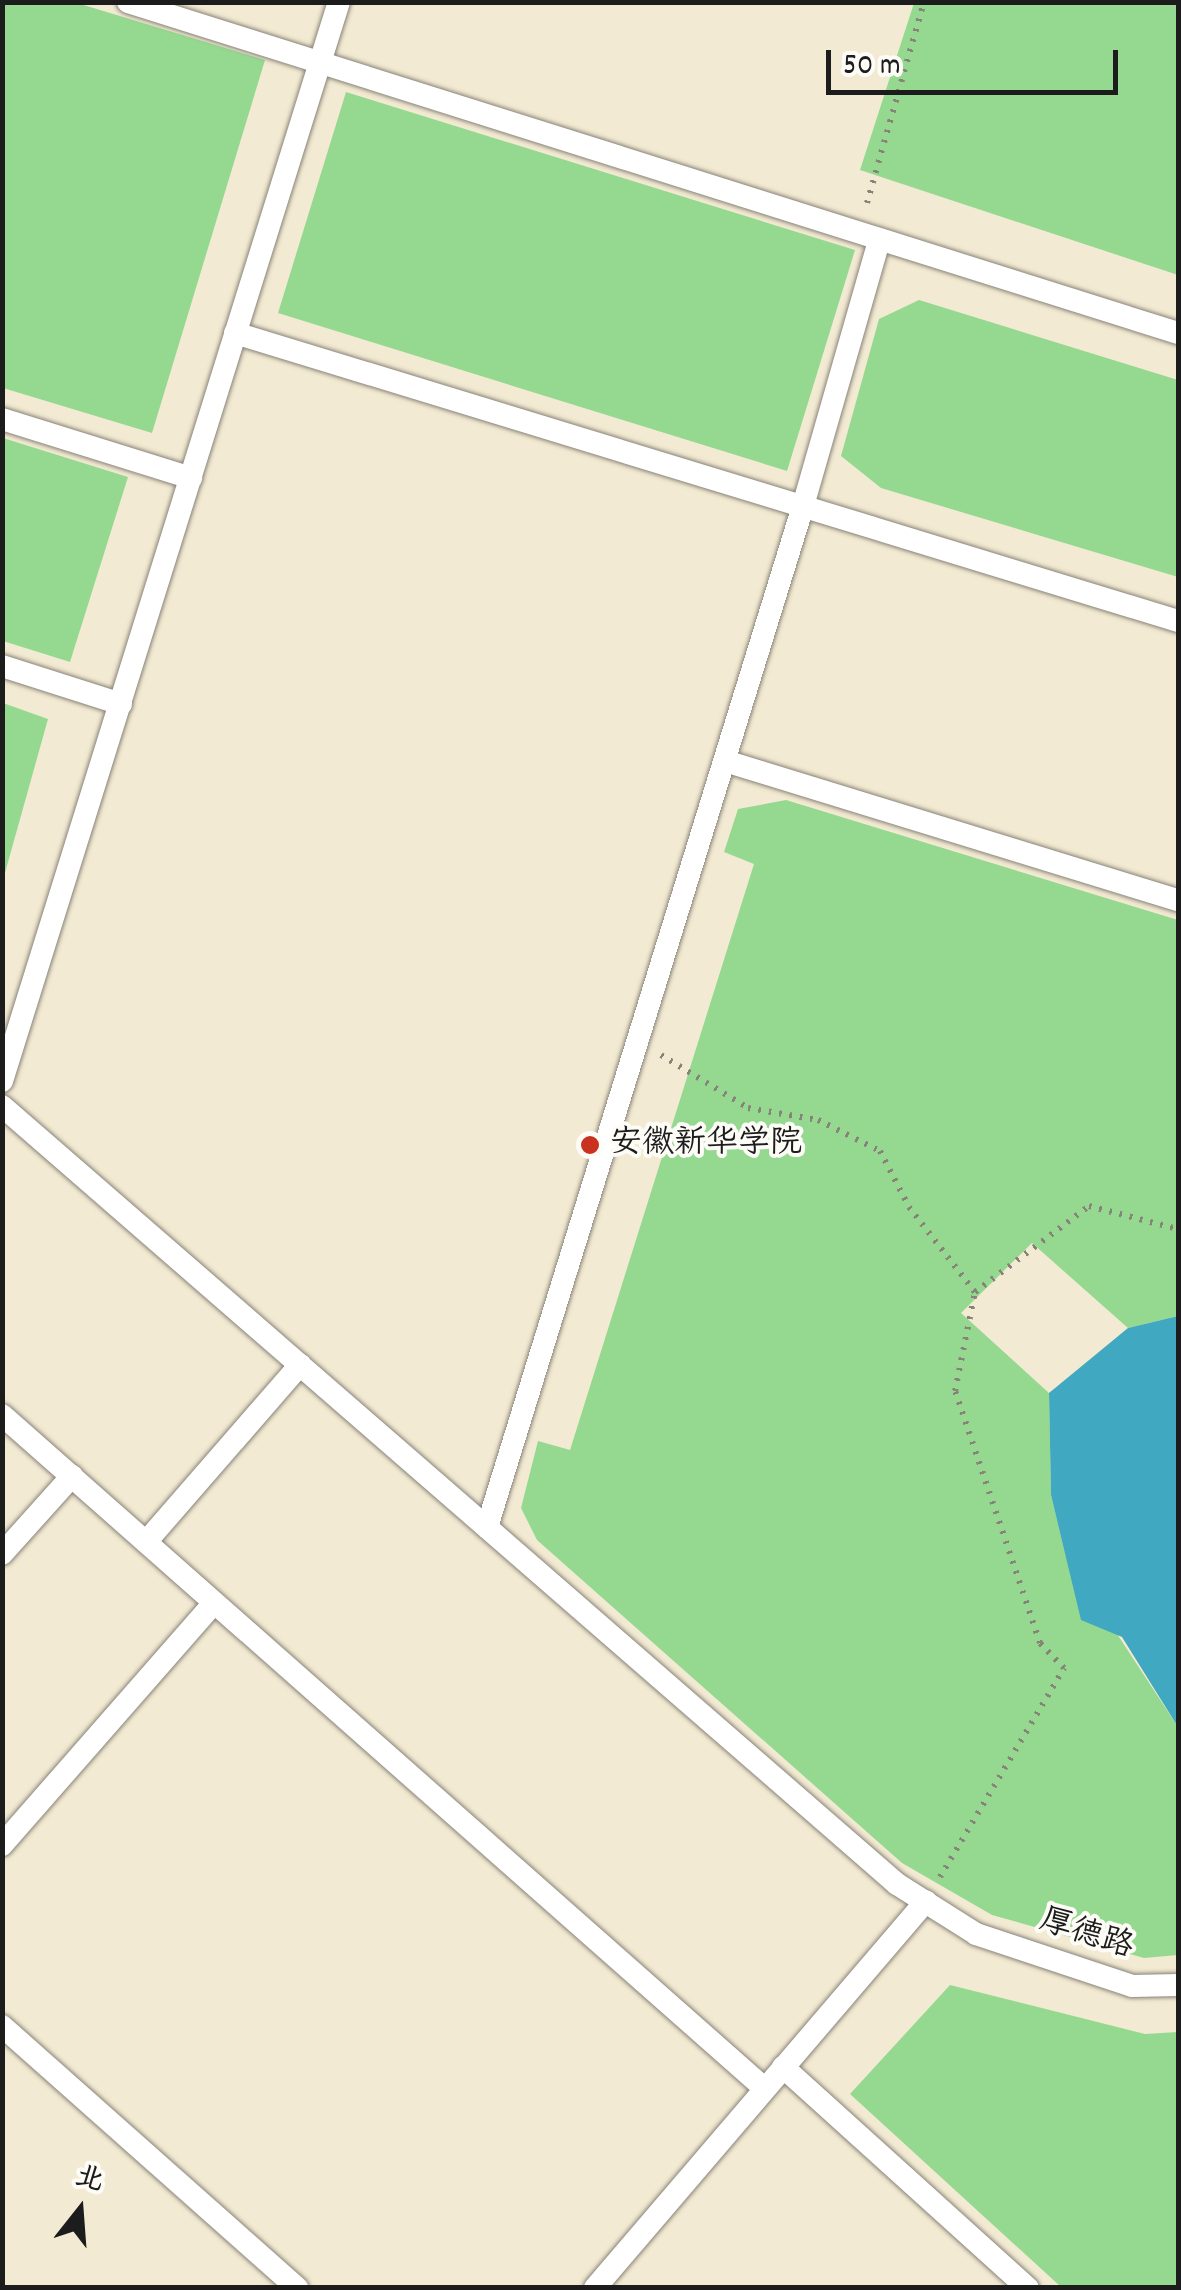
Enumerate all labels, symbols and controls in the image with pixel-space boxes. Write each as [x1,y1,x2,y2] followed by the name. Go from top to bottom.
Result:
[831,30,1124,92] scale bar
[843,46,901,89] text: 50 m
[610,1126,802,1164] place label: 安徽新华学院
[579,1134,601,1156] marker: 安徽新华学院
[1034,1903,1138,1969] street label: 厚德路
[70,2158,108,2205] text: 北
[30,2160,130,2260] north arrow

